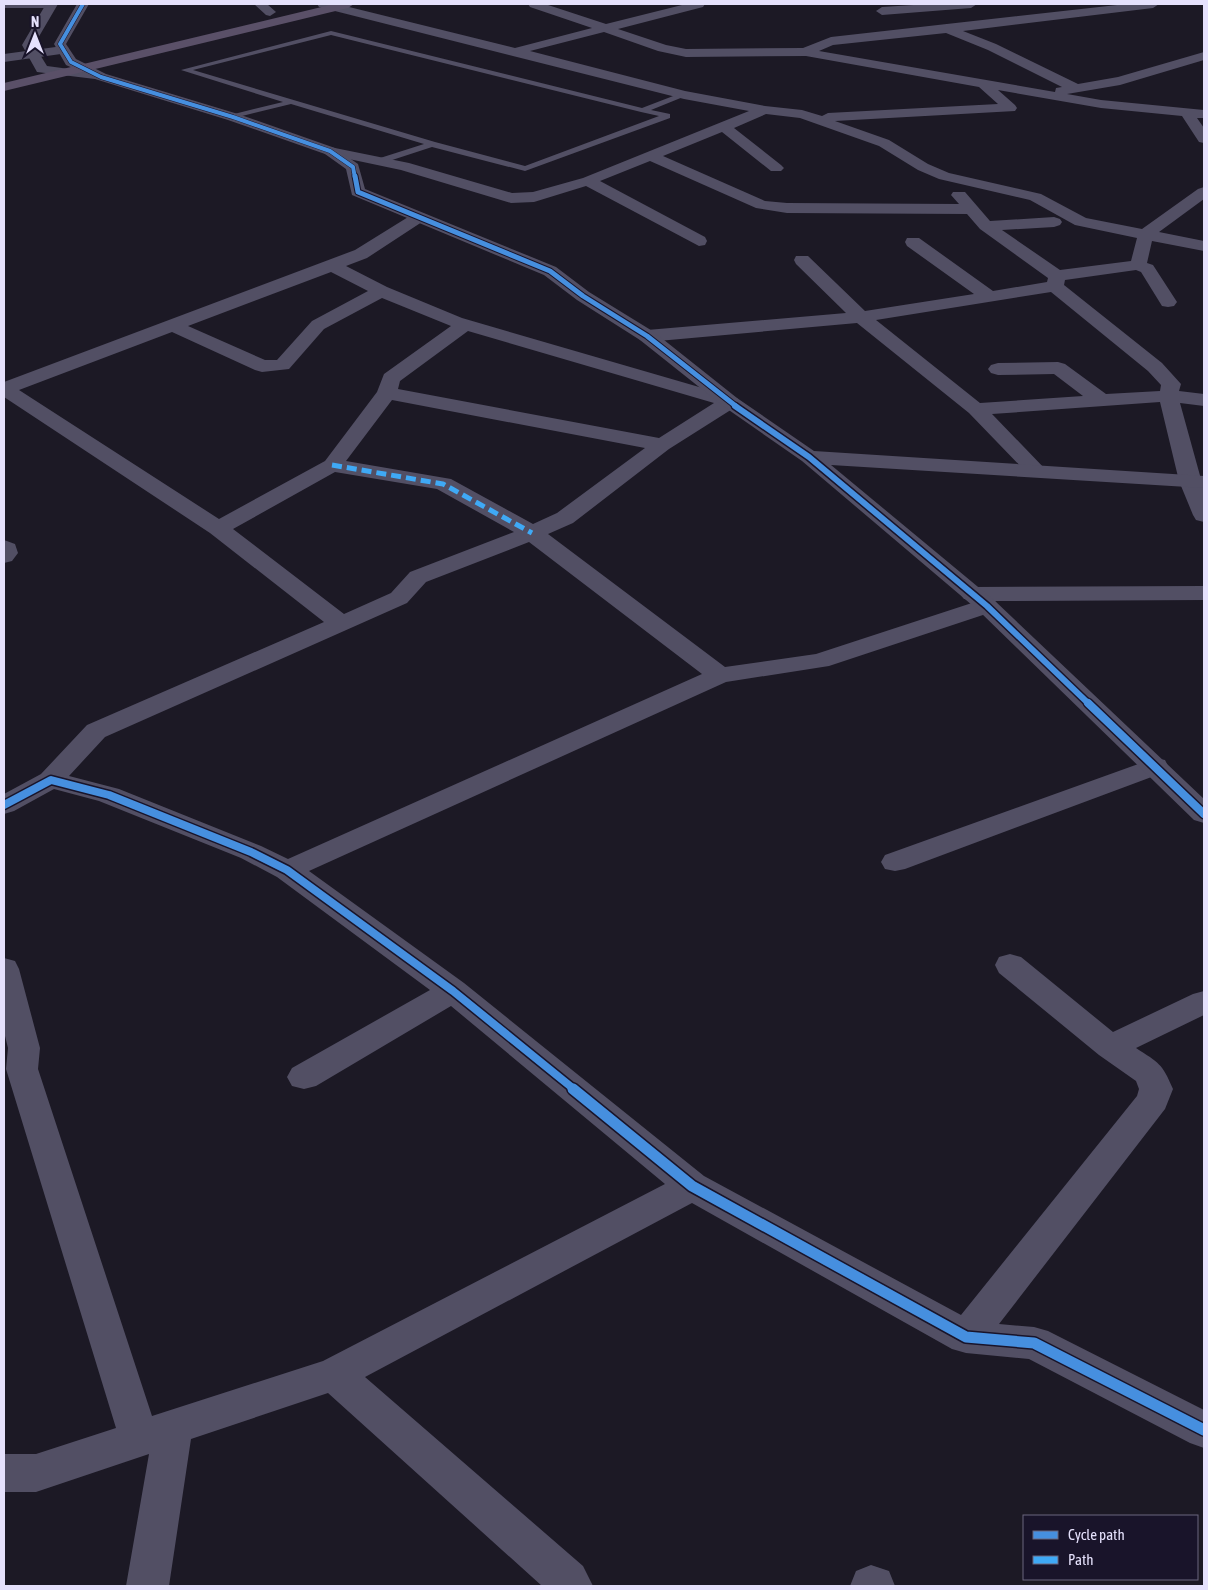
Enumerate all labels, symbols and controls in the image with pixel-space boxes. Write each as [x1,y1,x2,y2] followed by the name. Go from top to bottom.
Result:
[10,10,60,60] north arrow
[31,14,39,30] text: N
[1023,1515,1198,1580] legend
[1068,1526,1125,1543] text: Cycle path
[1068,1551,1094,1568] text: Path

